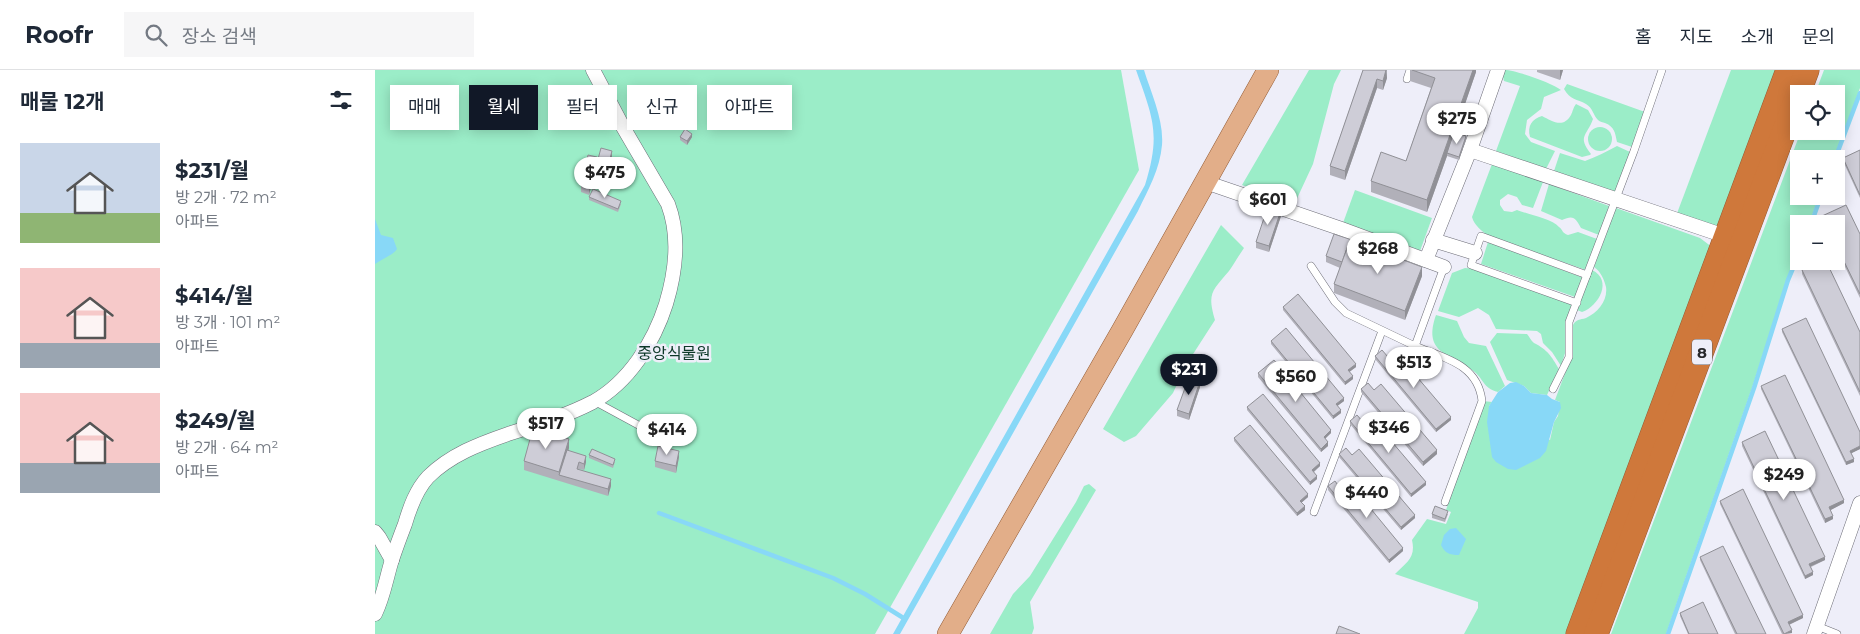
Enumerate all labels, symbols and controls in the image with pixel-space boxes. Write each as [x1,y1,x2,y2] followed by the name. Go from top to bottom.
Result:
[124,12,474,57] search box
[25,20,94,49] text: Roofr
[142,21,170,49] icon: search
[182,25,257,48] text: 장소 검색
[1635,26,1652,48] text: 홈
[1680,26,1713,48] text: 지도
[1741,26,1774,48] text: 소개
[1802,26,1835,48] text: 문의
[390,85,459,130] chip: 매매
[469,85,538,130] chip: 월세
[548,85,617,130] chip: 필터
[627,85,697,130] chip: 신규
[707,85,792,130] chip: 아파트
[1790,85,1845,270] map controls
[1790,85,1845,140] button: locate
[327,86,355,114] icon: filters
[20,89,105,114] text: 매물 12개
[1427,102,1487,145] pin: $275
[1438,109,1476,128] text: $275
[1790,150,1845,205] button: +
[575,156,635,199] pin: $475
[175,158,249,183] text: $231/월
[60,163,120,223] icon: home
[585,163,625,182] text: $475
[1238,184,1298,226] pin: $601
[175,188,277,207] text: 방 2개 · 72 m²
[1249,190,1287,209] text: $601
[175,212,219,231] text: 아파트
[1790,215,1845,270] button: −
[1348,232,1408,275] pin: $268
[1358,239,1398,258] text: $268
[175,283,253,308] text: $414/월
[60,288,120,348] icon: home
[175,313,280,332] text: 방 3개 · 101 m²
[175,337,219,356] text: 아파트
[1692,340,1712,364] road number: 8
[637,344,711,363] park label: 중앙식물원
[1384,346,1444,389] pin: $513
[1396,353,1432,372] text: $513
[1159,354,1219,396] pin: $231
[1171,360,1207,379] text: $231
[1266,360,1326,403] pin: $560
[1276,367,1316,386] text: $560
[175,408,255,433] text: $249/월
[516,408,576,450] pin: $517
[1359,412,1419,454] pin: $346
[60,413,120,473] icon: home
[528,414,564,433] text: $517
[637,414,697,456] pin: $414
[1369,418,1409,437] text: $346
[648,420,686,439] text: $414
[175,438,279,457] text: 방 2개 · 64 m²
[1754,458,1814,501] pin: $249
[175,462,219,481] text: 아파트
[1764,465,1804,484] text: $249
[1337,476,1397,519] pin: $440
[1345,483,1389,502] text: $440

